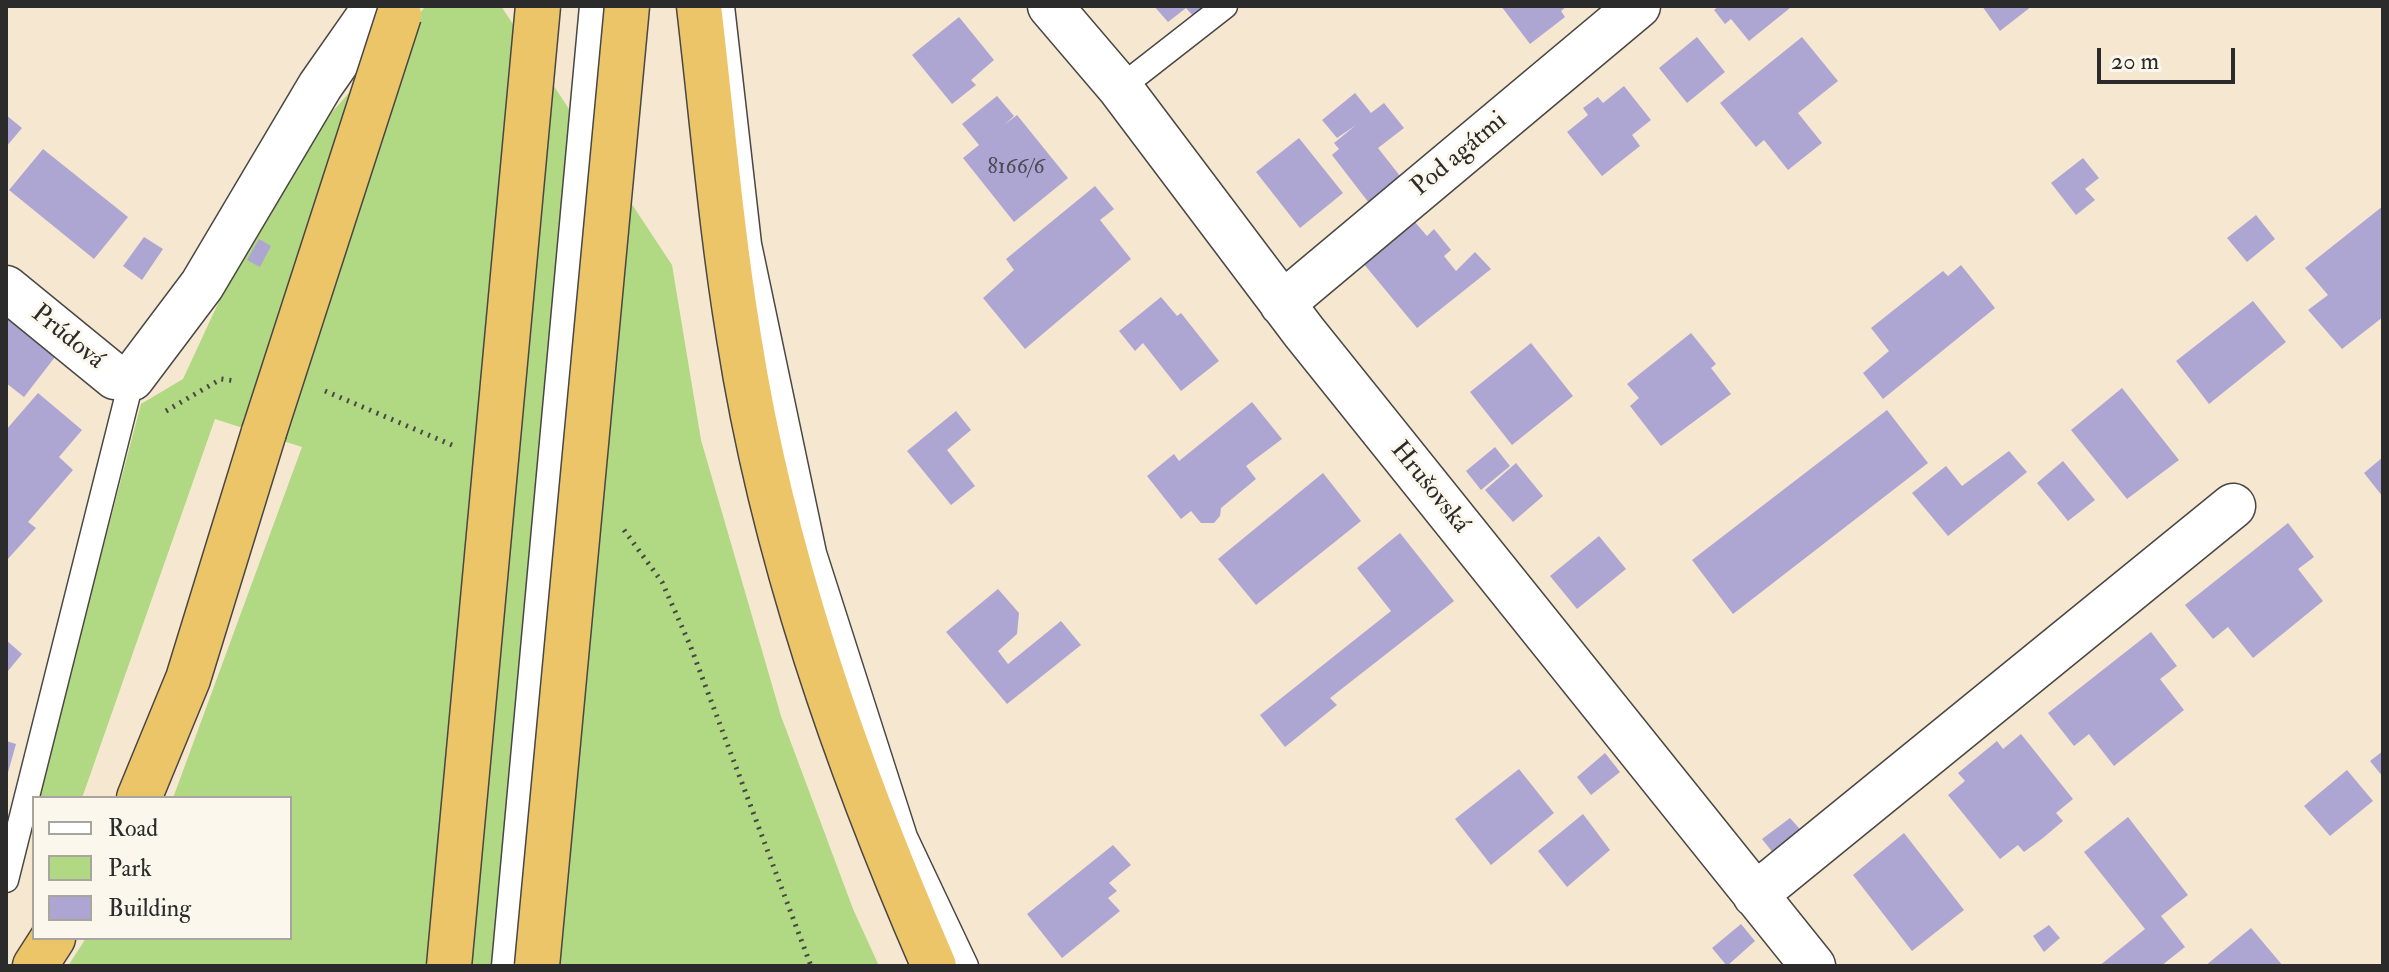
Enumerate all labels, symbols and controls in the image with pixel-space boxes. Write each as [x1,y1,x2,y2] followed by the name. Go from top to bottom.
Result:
[2101,32,2239,82] scale bar
[2111,46,2159,77] text: 20 m
[1406,106,1514,204] street label: Pod agátmi
[987,155,1045,181] house number: 8166/6
[24,299,110,377] street label: Prúdová
[1383,436,1475,540] street label: Hrušovská
[32,796,292,940] legend
[108,813,158,844] text: Road
[108,853,152,884] text: Park
[108,893,191,924] text: Building

